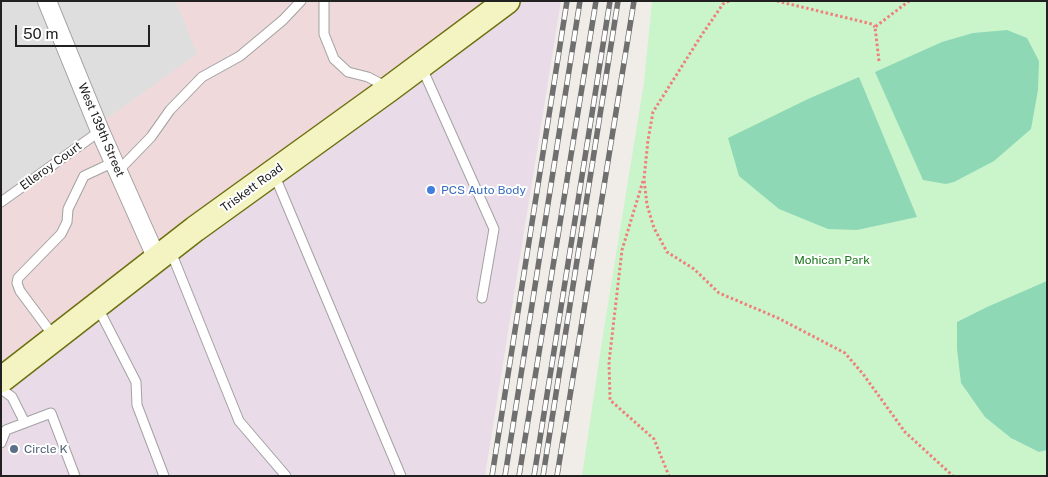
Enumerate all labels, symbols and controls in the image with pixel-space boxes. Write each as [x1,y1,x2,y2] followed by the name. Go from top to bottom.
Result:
[18,15,152,47] scale bar
[23,25,58,42] text: 50 m
[75,81,127,179] street label: West 139th Street
[17,139,85,193] street label: Elleroy Court
[218,161,286,215] street label: Triskett Road
[441,183,526,197] place label: PCS Auto Body
[425,184,437,196] marker: PCS Auto Body
[794,253,870,267] park label: Mohican Park
[24,442,68,456] place label: Circle K
[8,443,20,455] marker: Circle K

